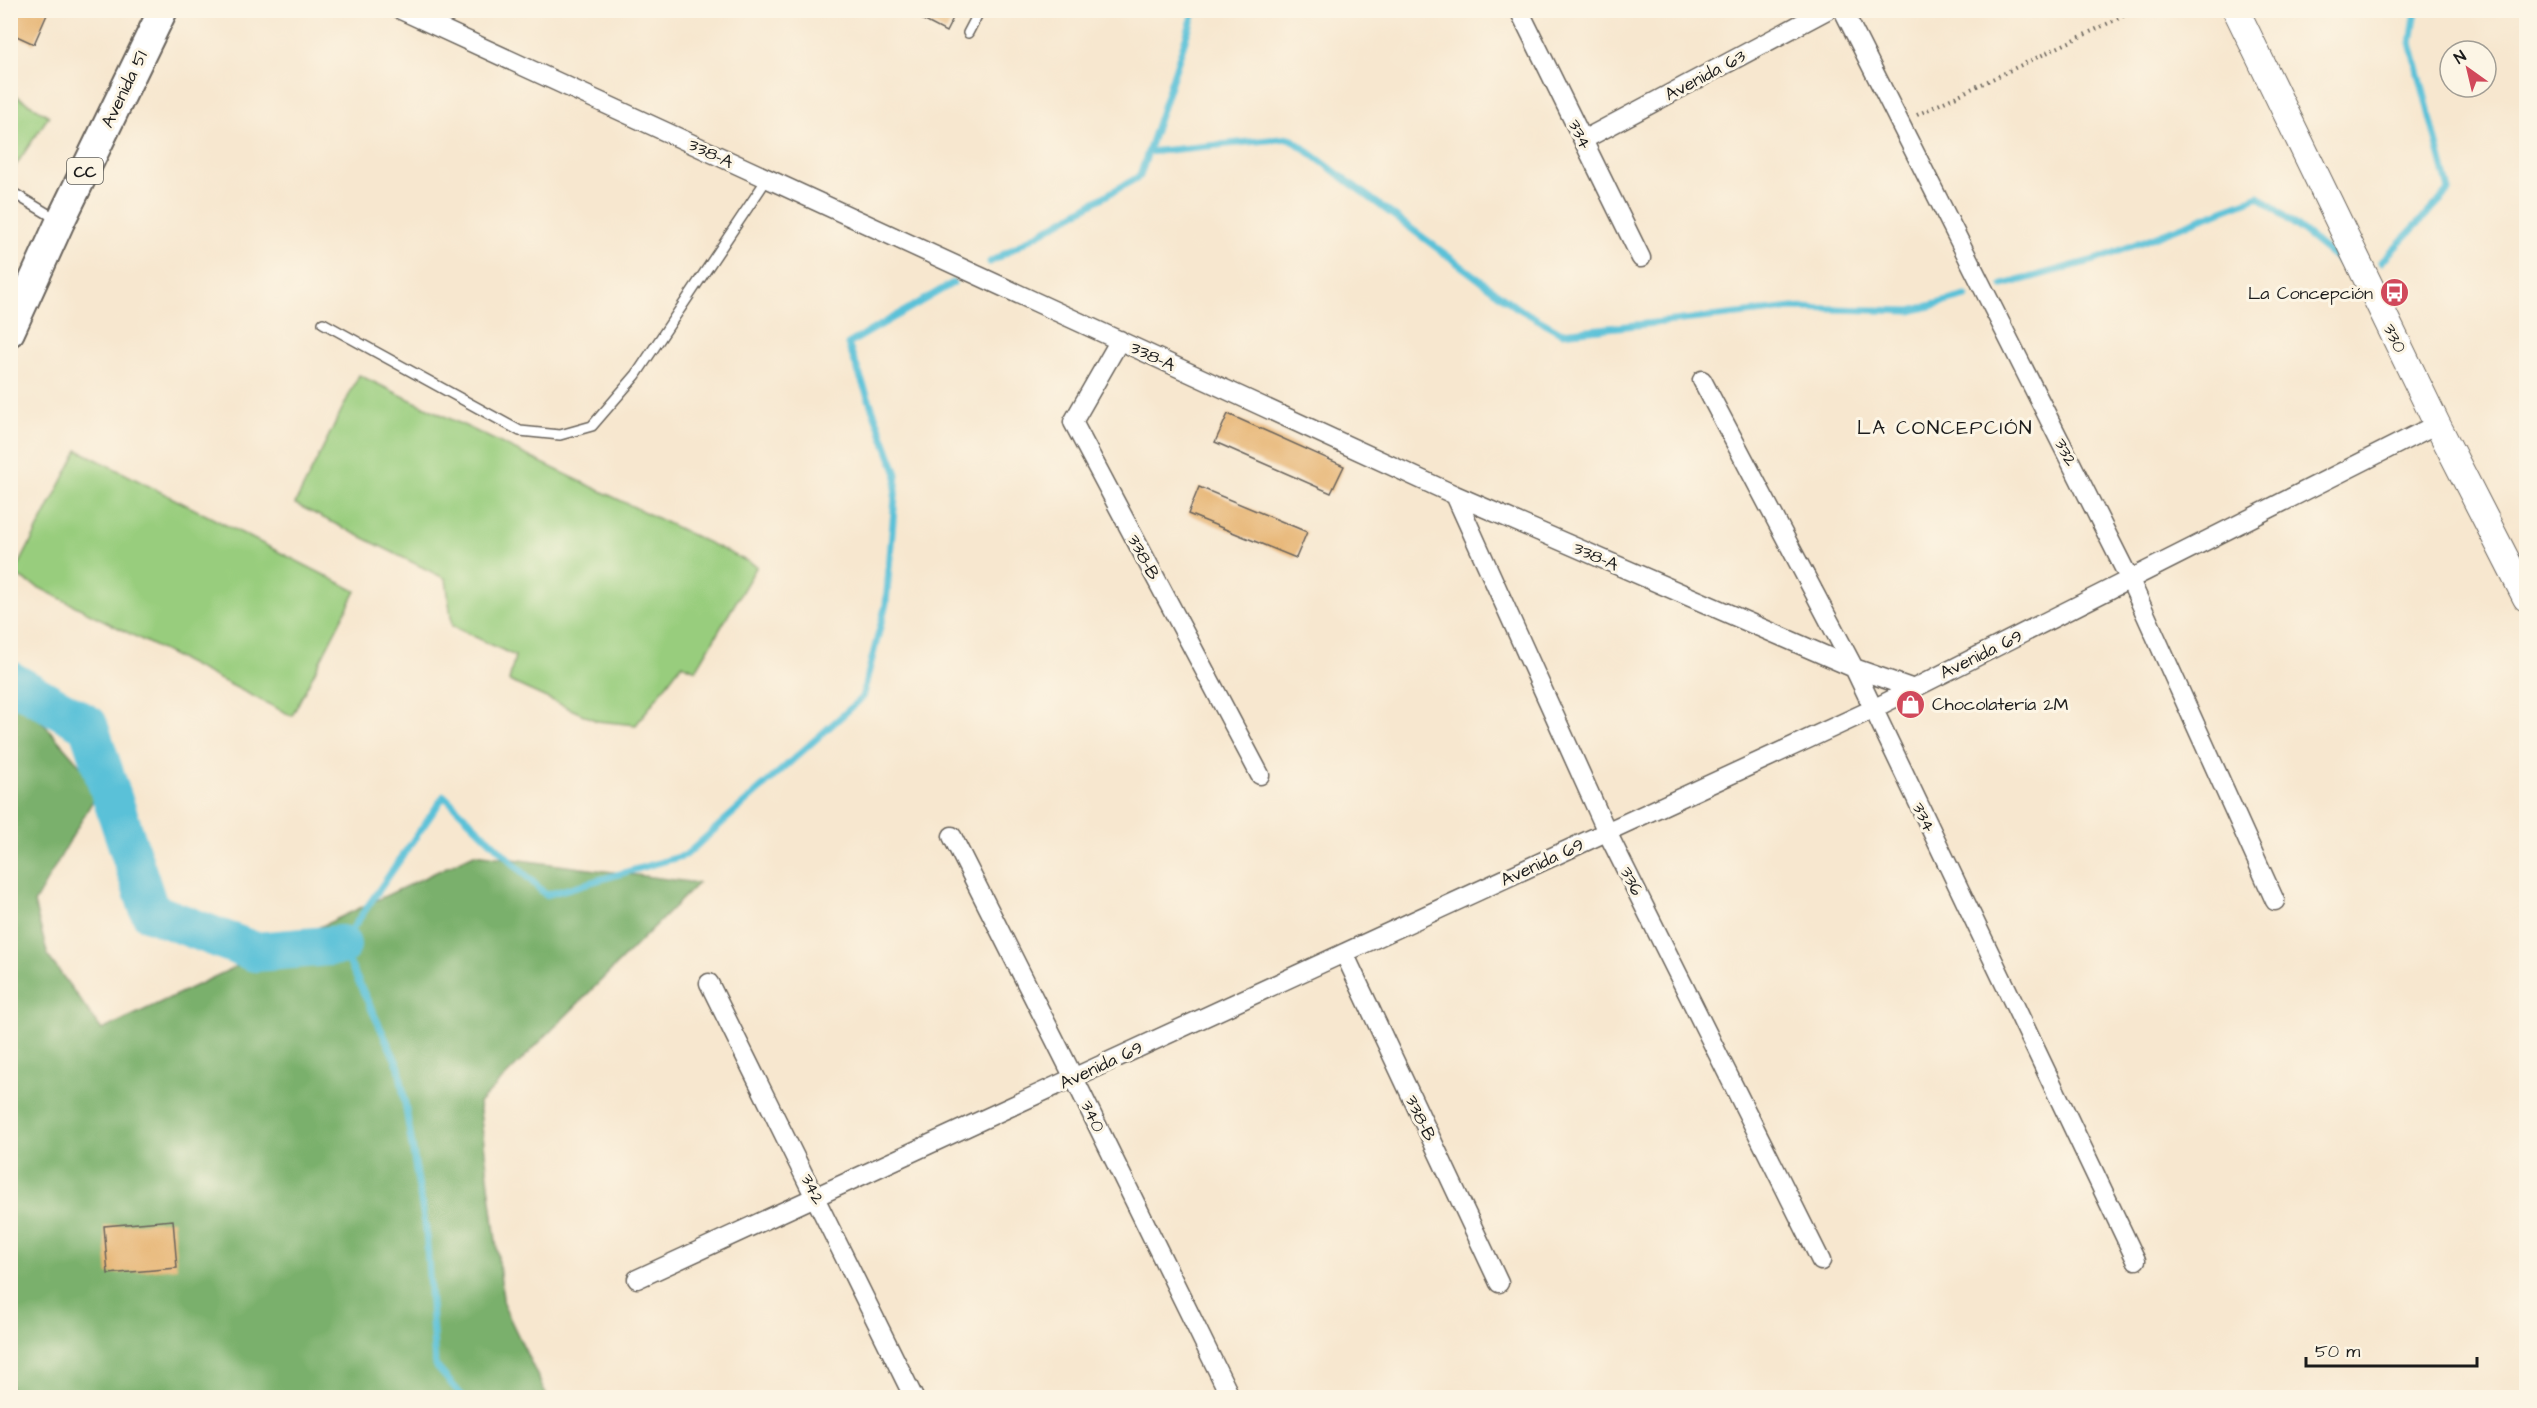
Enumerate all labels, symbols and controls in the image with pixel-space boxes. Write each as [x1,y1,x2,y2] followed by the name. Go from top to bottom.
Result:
[2438,39,2498,99] north arrow
[1660,44,1750,107] street label: Avenida 63
[2450,45,2470,69] text: N
[95,46,154,132] street label: Avenida 51
[1562,115,1597,153] street label: 334
[684,132,738,175] street label: 338-A
[67,158,103,184] road number: CC
[2378,277,2410,309] bus stop icon: La Concepción
[2248,281,2373,306] place label: La Concepción
[2377,319,2412,357] street label: 330
[1126,335,1180,378] street label: 338-A
[1857,414,2033,442] district label: LA CONCEPCIÓN
[2048,434,2084,471] street label: 332
[1121,530,1166,585] street label: 338-B
[1569,535,1623,578] street label: 338-A
[1936,624,2027,685] street label: Avenida 69
[1895,688,1927,720] shop icon: Chocolatería 2M
[1932,692,2069,717] place label: Chocolatería 2M
[1906,798,1941,836] street label: 334
[1496,832,1588,893] street label: Avenida 69
[1614,862,1649,900] street label: 336
[1055,1035,1147,1096] street label: Avenida 69
[1399,1091,1442,1146] street label: 338-B
[1074,1096,1111,1136] street label: 340
[794,1169,831,1210] street label: 342
[2306,1330,2477,1368] scale bar
[2315,1339,2360,1364] text: 50 m

